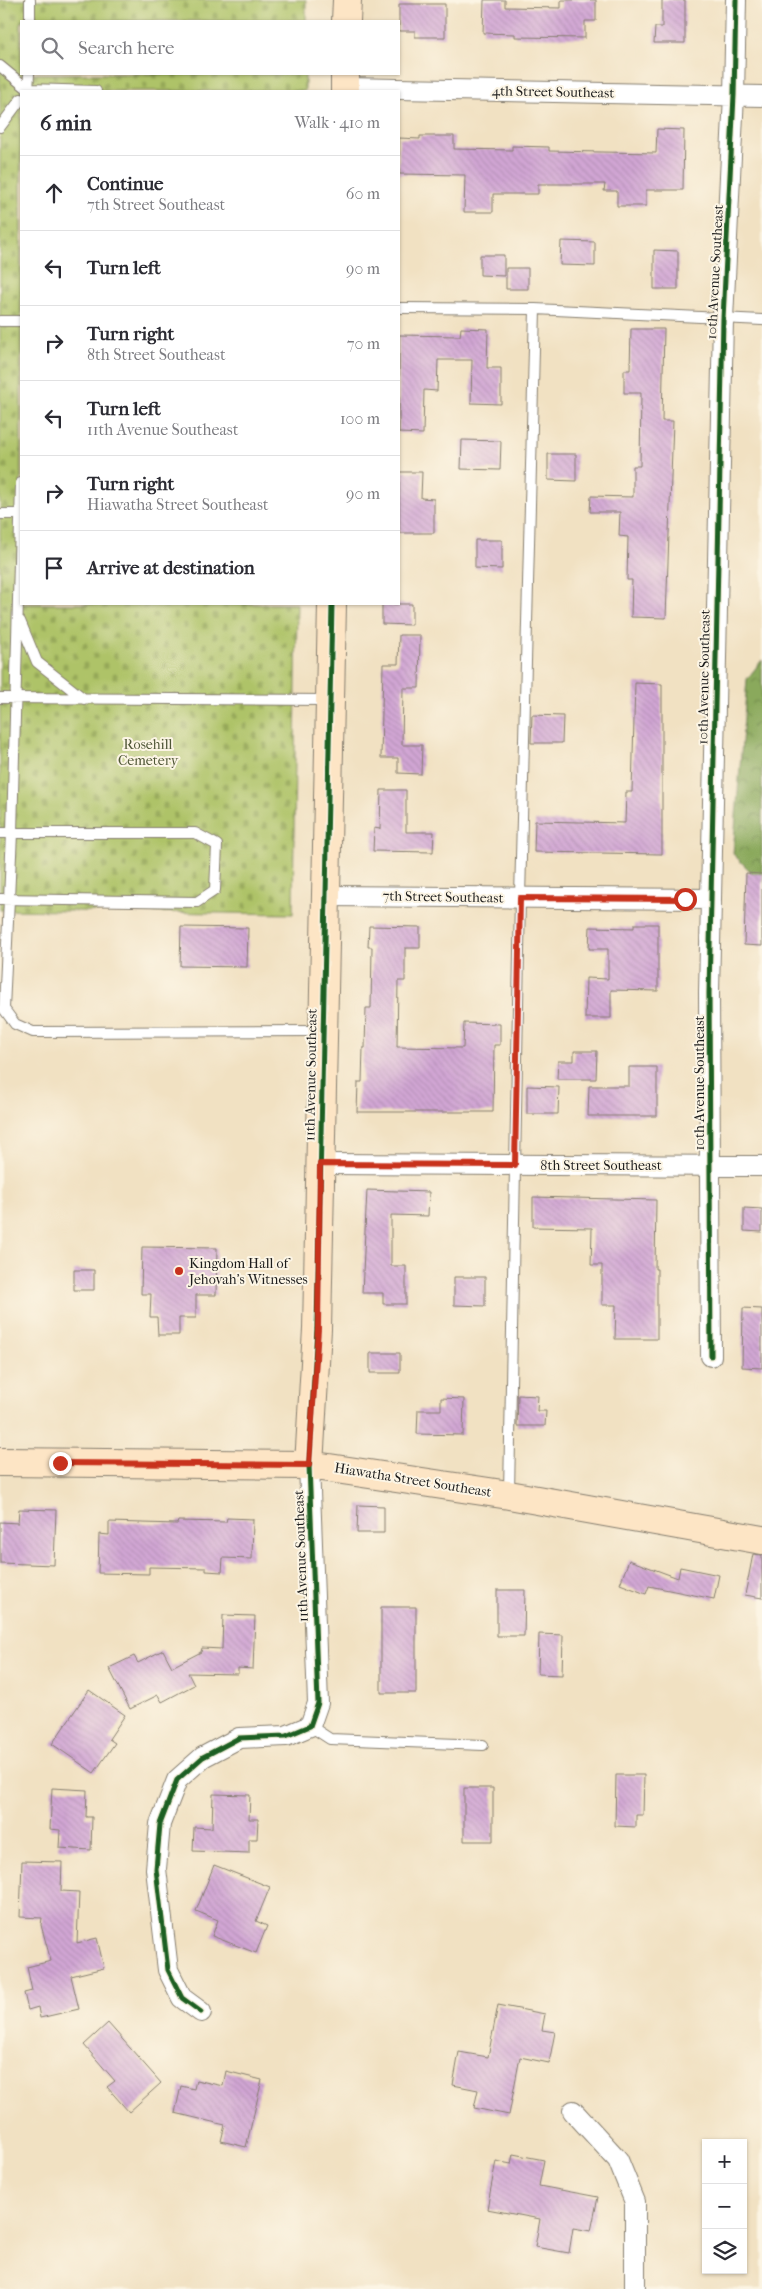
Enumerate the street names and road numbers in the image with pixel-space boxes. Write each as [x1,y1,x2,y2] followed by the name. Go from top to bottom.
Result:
[492,82,614,102] street label: 4th Street Southeast
[703,204,727,340] street label: 10th Avenue Southeast
[694,609,714,745] street label: 10th Avenue Southeast
[382,887,504,907] street label: 7th Street Southeast
[301,1009,321,1141] street label: 11th Avenue Southeast
[691,1015,708,1151] street label: 10th Avenue Southeast
[540,1157,662,1174] street label: 8th Street Southeast
[333,1459,493,1501] street label: Hiawatha Street Southeast
[290,1490,312,1622] street label: 11th Avenue Southeast

